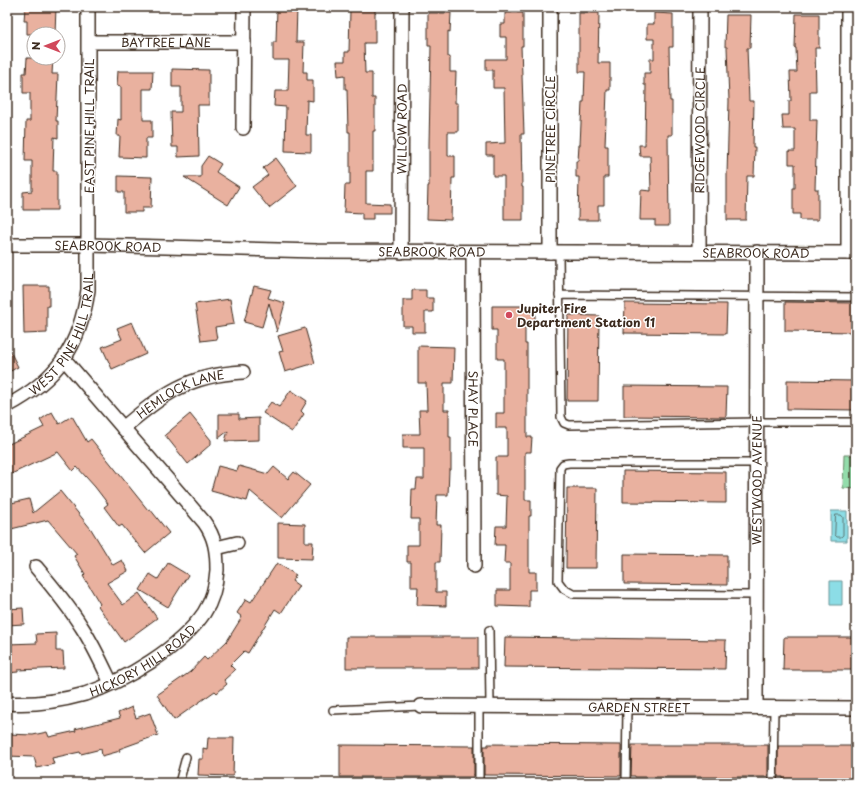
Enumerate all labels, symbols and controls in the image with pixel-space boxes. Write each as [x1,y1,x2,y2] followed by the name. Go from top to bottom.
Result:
[26,26,66,66] north arrow
[121,33,212,51] street label: BAYTREE LANE
[27,41,44,50] text: N
[80,59,98,194] street label: EAST PINE HILL TRAIL
[690,66,709,194] street label: RIDGEWOOD CIRCLE
[541,75,559,183] street label: PINETREE CIRCLE
[392,83,411,175] street label: WILLOW ROAD
[54,236,162,256] street label: SEABROOK ROAD
[378,242,486,261] street label: SEABROOK ROAD
[702,243,810,262] street label: SEABROOK ROAD
[25,273,97,399] street label: WEST PINE HILL TRAIL
[517,299,655,331] place label: Jupiter Fire Department Station 11
[504,310,514,320] marker: Jupiter Fire Department Station 11
[132,365,226,423] street label: HEMLOCK LANE
[464,371,483,448] street label: SHAY PLACE
[747,415,766,545] street label: WESTWOOD AVENUE
[87,620,200,701] street label: HICKORY HILL ROAD
[588,698,691,716] street label: GARDEN STREET

